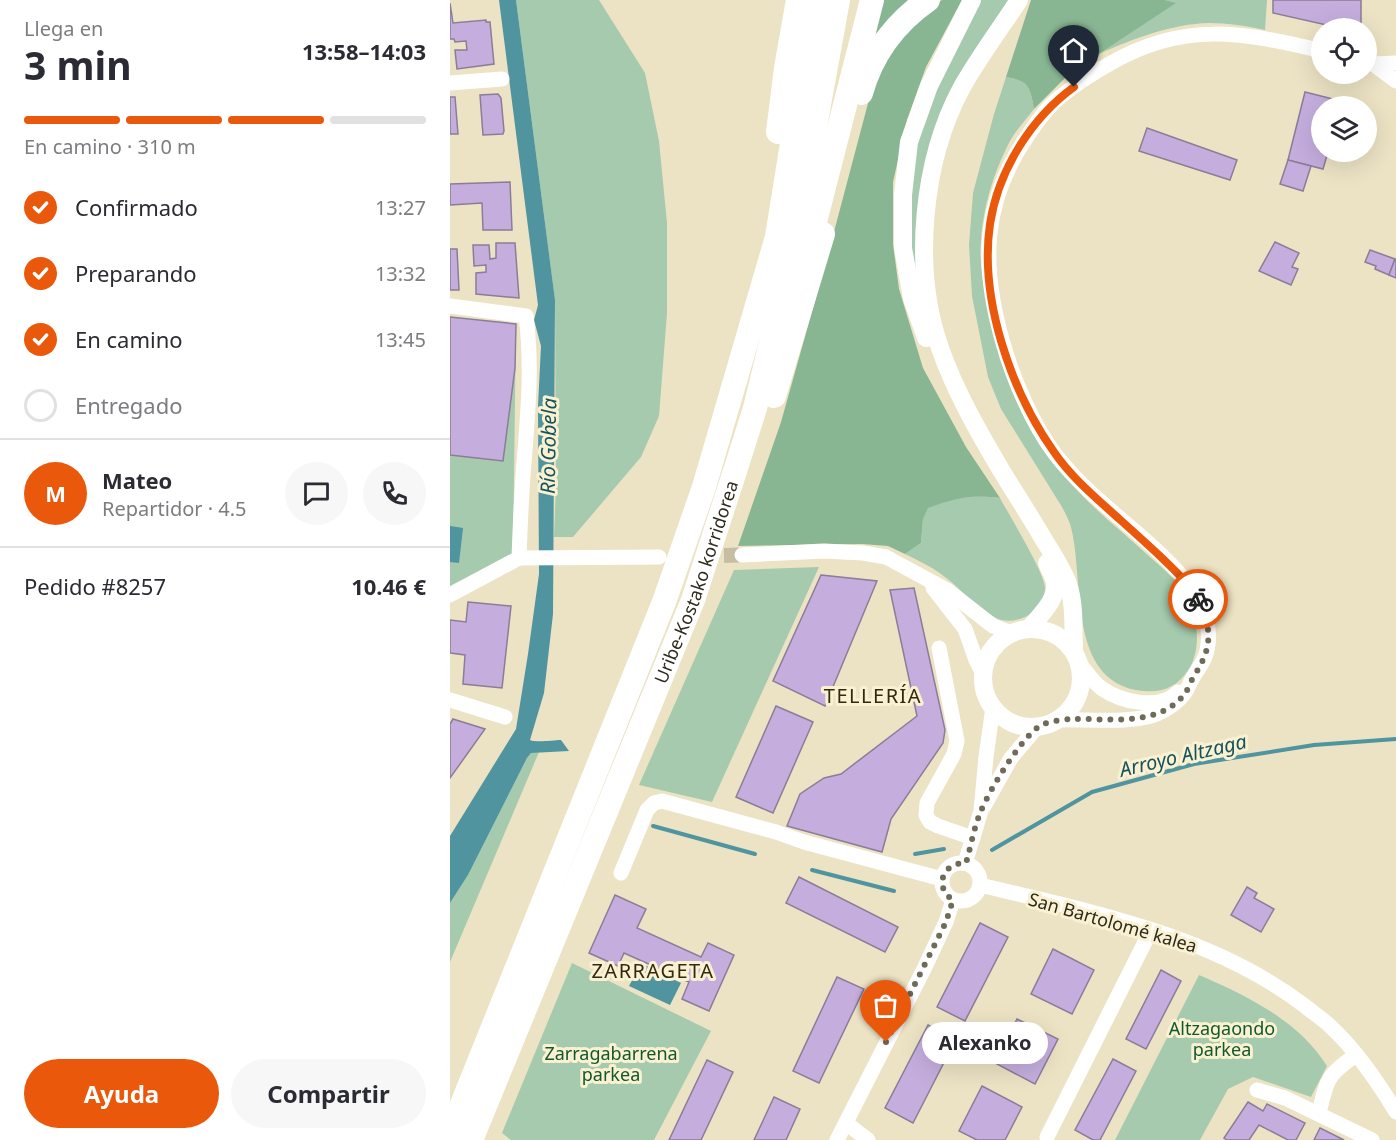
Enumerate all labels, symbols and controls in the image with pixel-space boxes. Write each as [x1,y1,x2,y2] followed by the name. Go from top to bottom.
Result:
[24,15,103,42] text: Llega en
[1311,18,1377,162] map controls
[1311,18,1377,84] button: locate
[1048,25,1099,87] pin
[1057,34,1090,67] icon: home
[302,36,426,66] text: 13:58–14:03
[24,38,131,91] text: 3 min
[1311,96,1377,162] button: layers
[24,133,196,160] text: En camino · 310 m
[24,191,57,224] icon: check
[75,192,198,222] text: Confirmado
[375,194,426,221] text: 13:27
[24,257,57,290] icon: check
[75,258,197,288] text: Preparando
[375,260,426,287] text: 13:32
[24,323,57,356] icon: check
[75,324,183,354] text: En camino
[375,326,426,353] text: 13:45
[75,390,183,420] text: Entregado
[534,398,562,494] water label: Río Gobela
[285,462,348,525] button: chat
[363,462,426,525] button: phone
[102,465,172,495] text: Mateo
[648,477,743,687] street label: Uribe-Kostako korridorea
[45,478,66,508] text: M
[102,495,247,522] text: Repartidor · 4.5
[1168,569,1228,629] courier
[24,571,166,601] text: Pedido #8257
[351,571,426,601] text: 10.46 €
[1182,583,1215,616] icon: bike
[824,682,922,709] district label: TELLERÍA
[1115,727,1249,783] water label: Arroyo Altzaga
[1026,886,1200,958] street label: San Bartolomé kalea
[591,957,715,984] district label: ZARRAGETA
[860,980,911,1042] pin
[869,989,902,1022] icon: bag
[1169,1016,1275,1061] park label: Altzagaondo parkea
[922,1021,1048,1063] callout: Alexanko
[939,1029,1031,1056] text: Alexanko
[544,1041,678,1086] park label: Zarragabarrena parkea
[24,1059,219,1128] button: Ayuda
[231,1059,426,1128] button: Compartir

